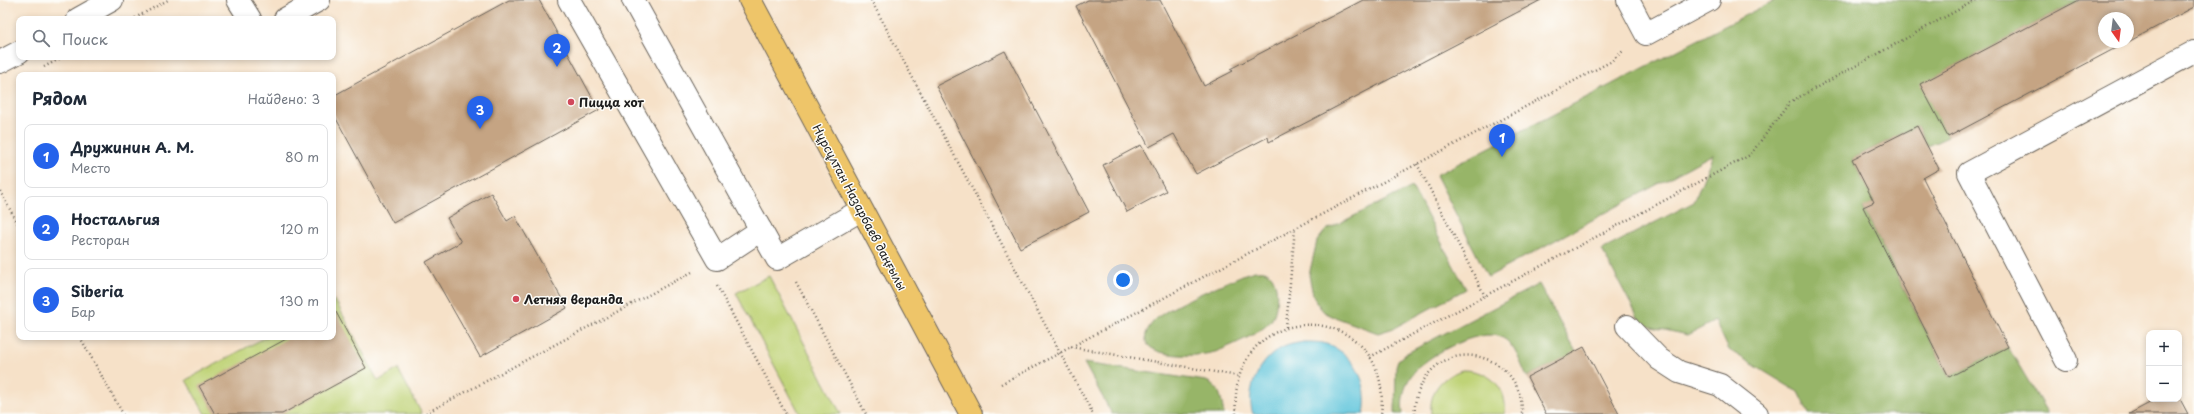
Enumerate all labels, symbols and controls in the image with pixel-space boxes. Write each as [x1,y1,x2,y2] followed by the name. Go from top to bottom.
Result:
[2098,12,2134,48] north arrow
[16,16,336,60] search box
[30,27,52,49] icon: search
[62,27,108,50] text: Поиск
[544,34,570,67] pin: 2
[32,85,87,111] text: Рядом
[248,89,320,108] text: Найдено: 3
[579,93,645,111] place label: Пицца хот
[467,96,493,129] pin: 3
[566,97,576,107] marker: Пицца хот
[808,121,912,293] street label: Нұрсұлтан Назарбаев даңғылы
[1489,124,1515,157] pin: 1
[71,135,194,158] text: Дружинин А. М.
[43,147,49,166] text: 1
[285,147,319,166] text: 80 m
[71,158,111,177] text: Место
[71,207,160,230] text: Ностальгия
[41,219,51,238] text: 2
[280,219,319,238] text: 120 m
[71,230,130,249] text: Ресторан
[1113,270,1133,290] your location
[71,279,124,302] text: Siberia
[524,290,623,308] place label: Летняя веранда
[42,291,50,310] text: 3
[280,291,319,310] text: 130 m
[511,294,521,304] marker: Летняя веранда
[71,302,95,321] text: Бар
[2146,330,2182,402] map controls
[2146,330,2182,366] button: +
[2146,366,2182,402] button: −

